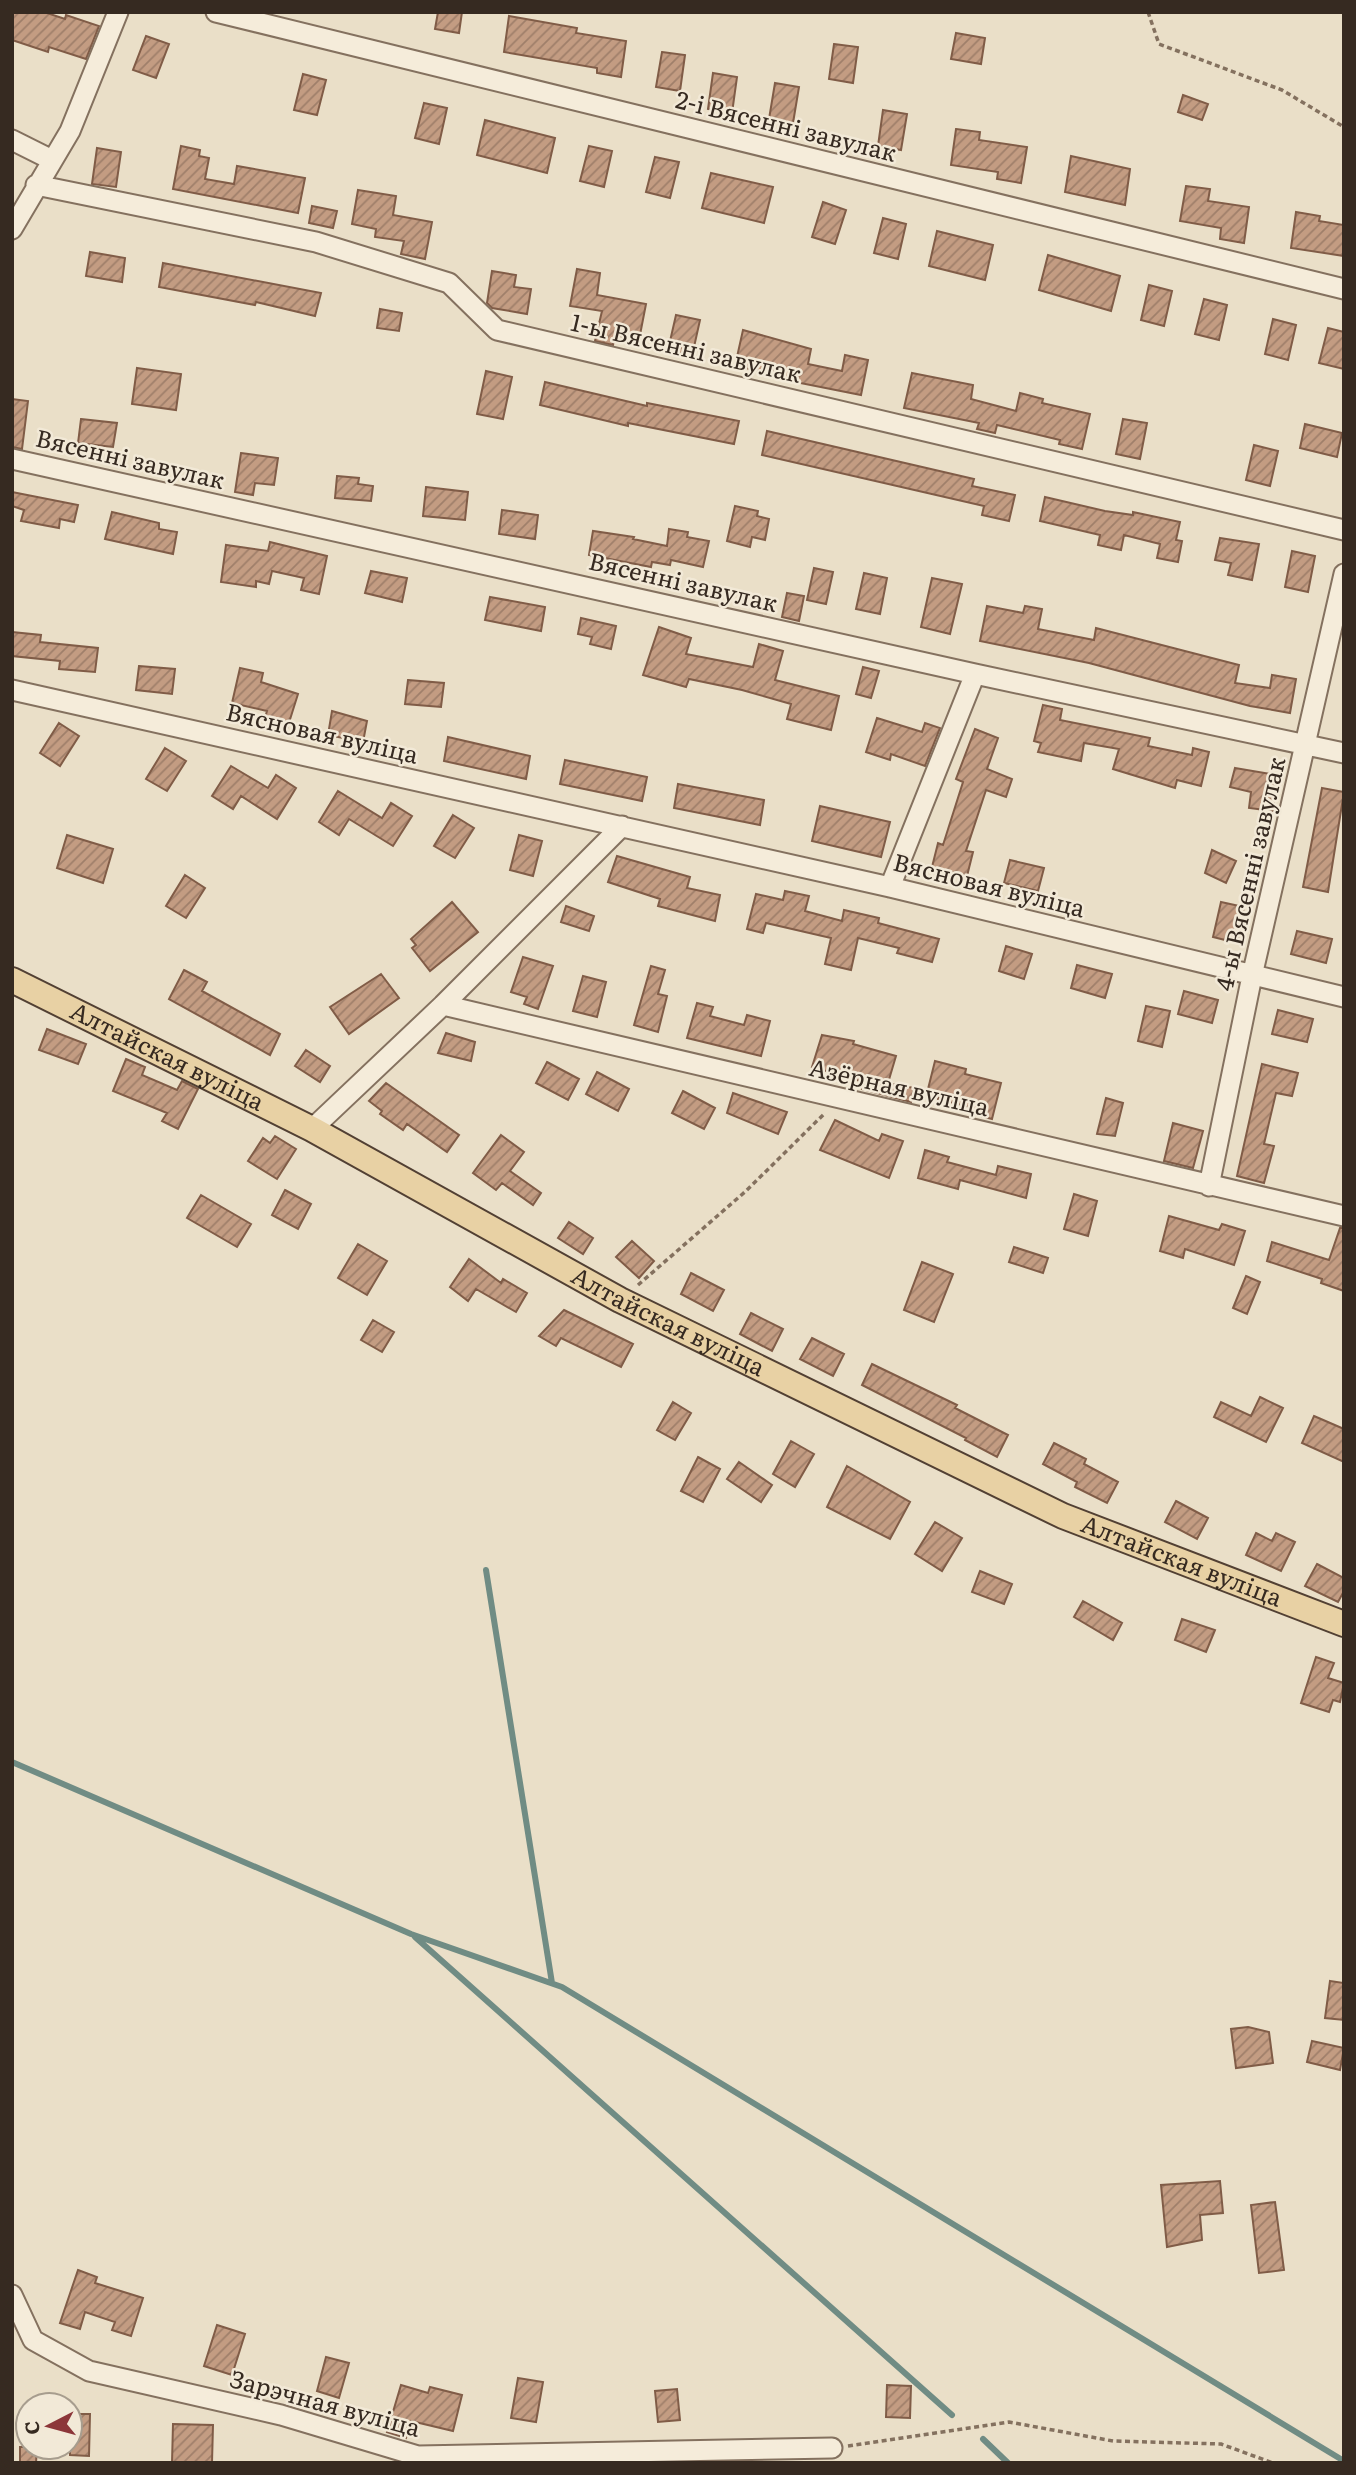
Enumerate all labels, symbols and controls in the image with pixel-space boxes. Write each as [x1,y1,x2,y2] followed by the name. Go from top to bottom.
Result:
[673,80,901,169] street label: 2-і Вясенні завулак
[568,303,805,390] street label: 1-ы Вясенні завулак
[33,419,228,496] street label: Вясенні завулак
[586,542,781,619] street label: Вясенні завулак
[223,692,422,771] street label: Вясновая вуліца
[1205,753,1292,994] street label: 4-ы Вясенні завулак
[890,843,1089,924] street label: Вясновая вуліца
[65,992,271,1118] street label: Алтайская вуліца
[806,1048,993,1123] street label: Азёрная вуліца
[566,1256,772,1383] street label: Алтайская вуліца
[1077,1505,1288,1614] street label: Алтайская вуліца
[227,2359,425,2444] street label: Зарэчная вуліца
[14,2391,84,2461] north arrow
[16,2420,46,2436] text: С

